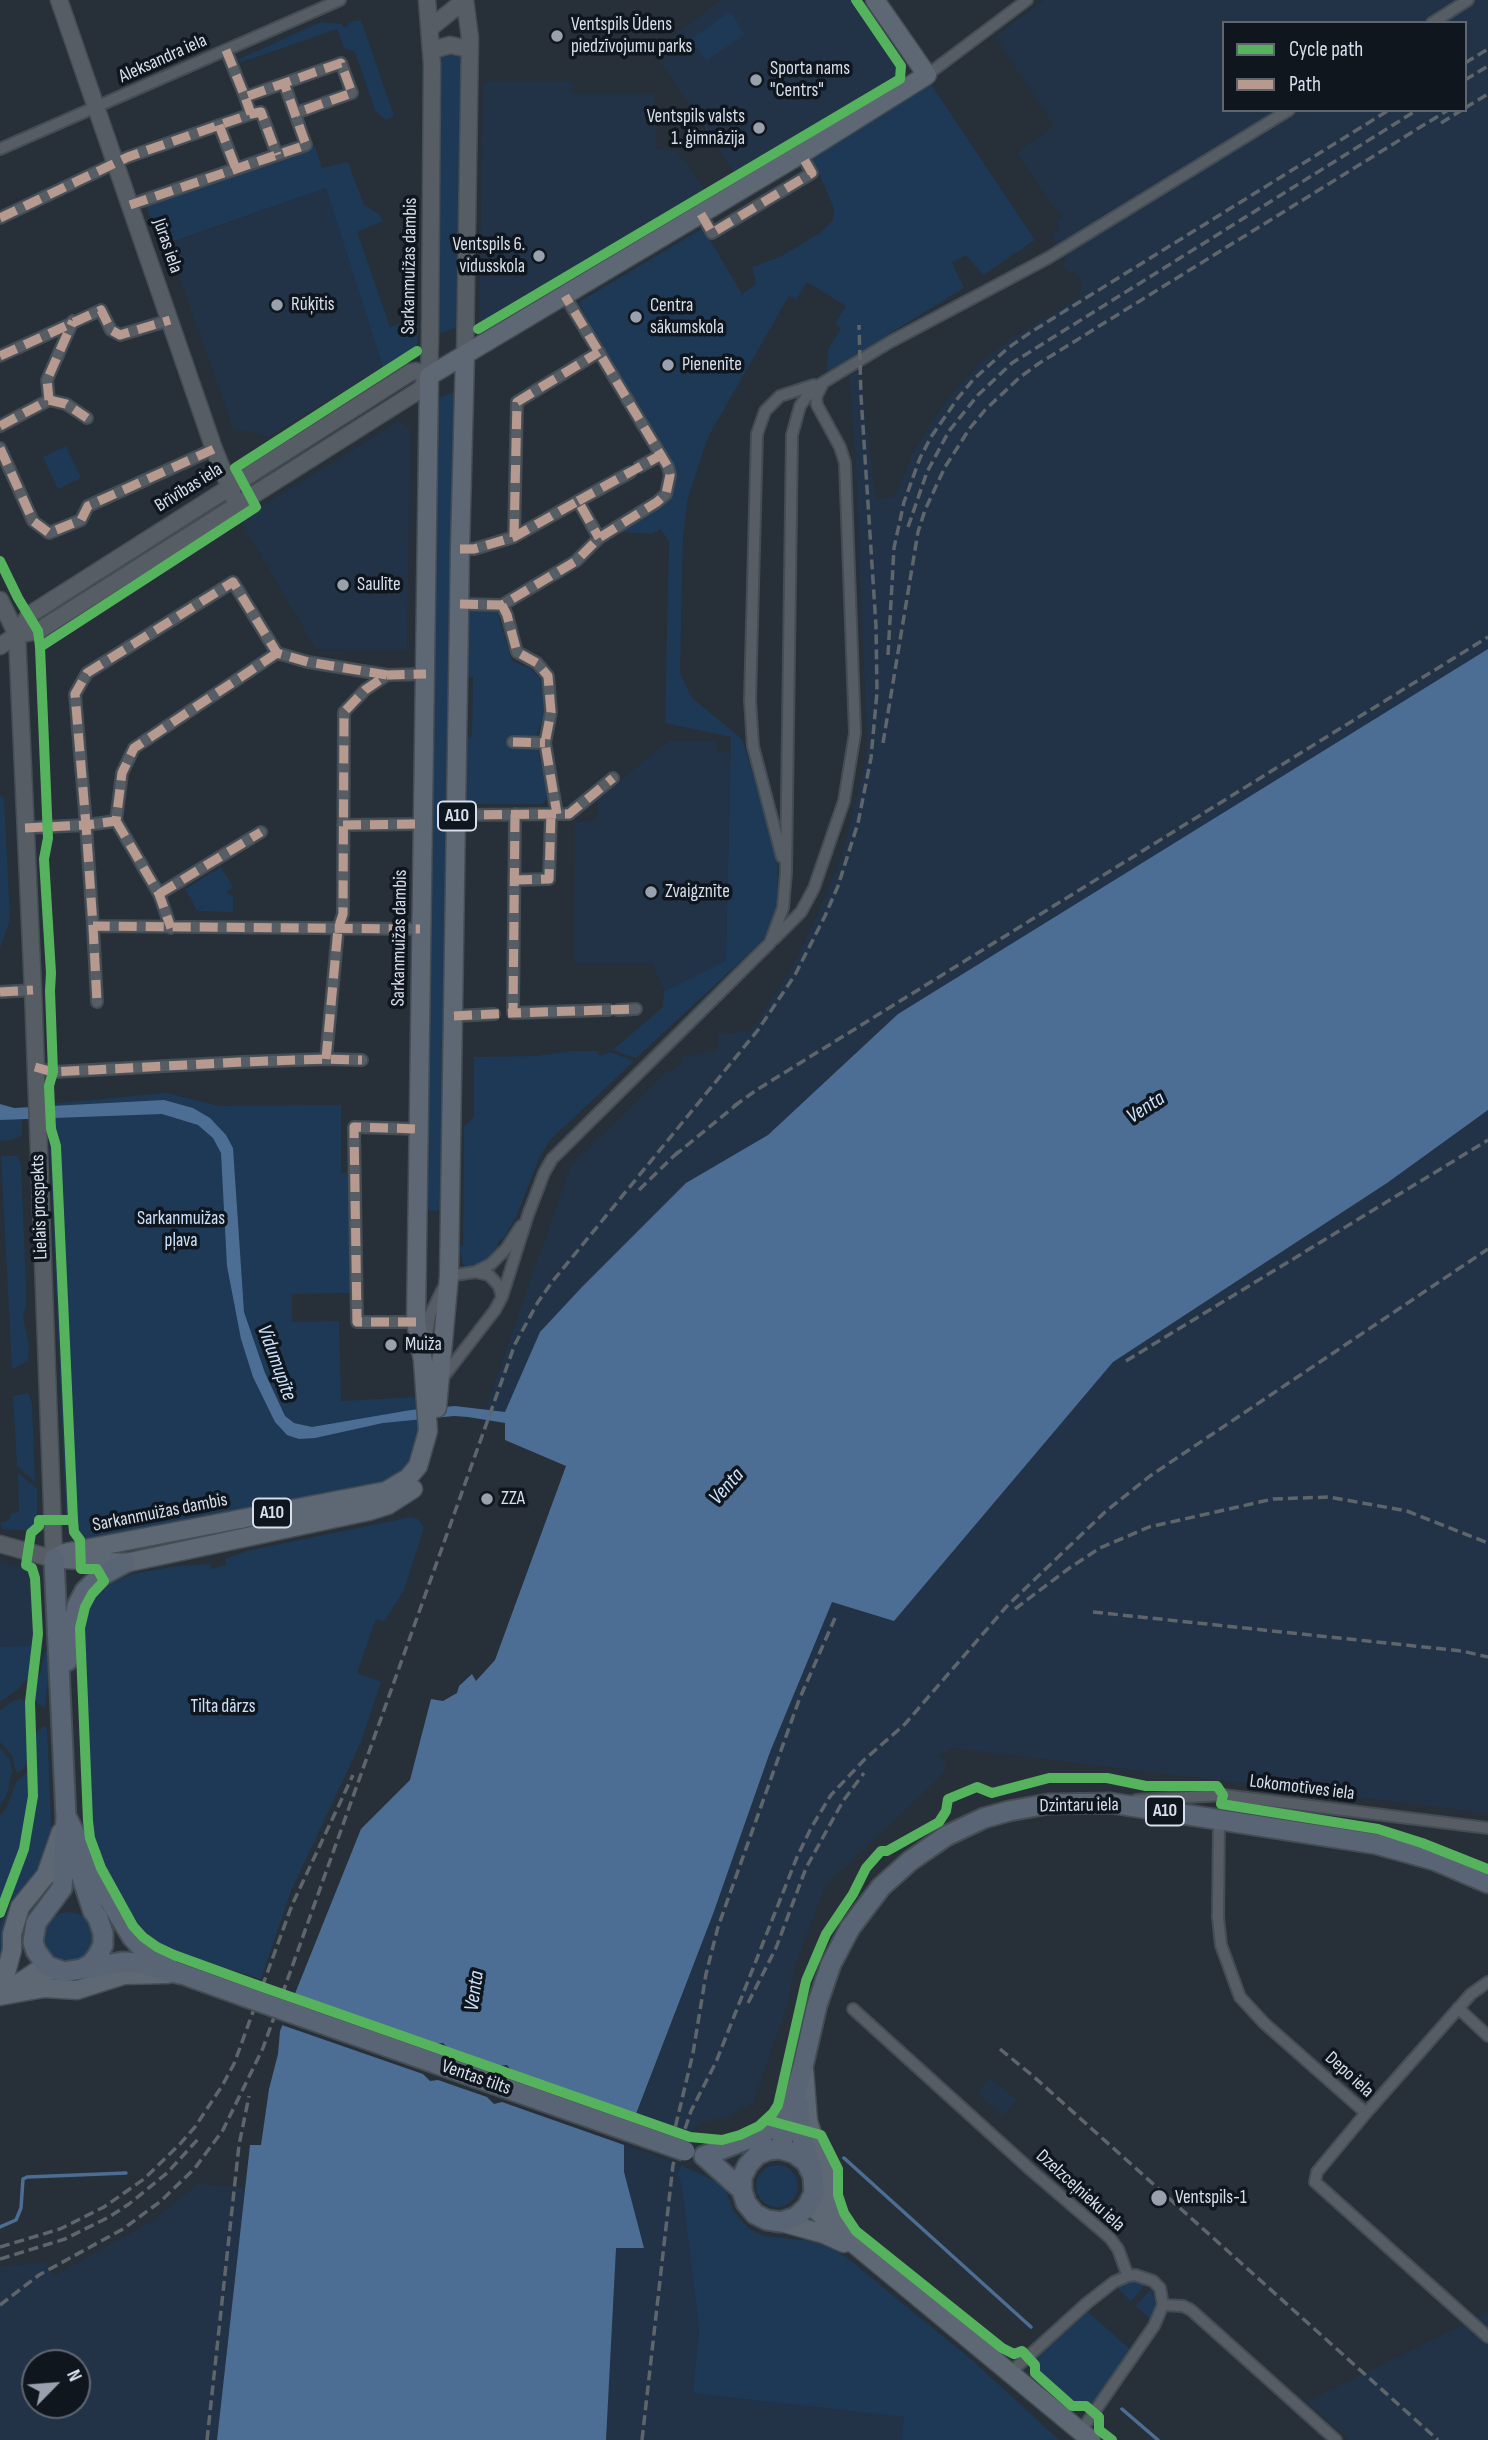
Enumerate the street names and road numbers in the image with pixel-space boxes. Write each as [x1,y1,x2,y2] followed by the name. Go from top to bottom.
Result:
[115,29,211,89] street label: Aleksandra iela
[397,197,423,335] street label: Sarkanmuižas dambis
[147,216,187,276] street label: Jūras iela
[151,458,227,518] street label: Brīvības iela
[438,802,476,830] road number: A10
[387,869,413,1007] street label: Sarkanmuižas dambis
[27,1154,53,1260] street label: Lielais prospekts
[91,1489,229,1537] street label: Sarkanmuižas dambis
[253,1498,291,1528] road number: A10
[1248,1770,1356,1806] street label: Lokomotīves iela
[1039,1794,1119,1818] street label: Dzintaru iela
[1146,1797,1184,1826] road number: A10
[1320,2047,1378,2103] street label: Depo iela
[438,2055,514,2101] street label: Ventas tilts
[1031,2145,1129,2237] street label: Dzelzceļnieku iela

